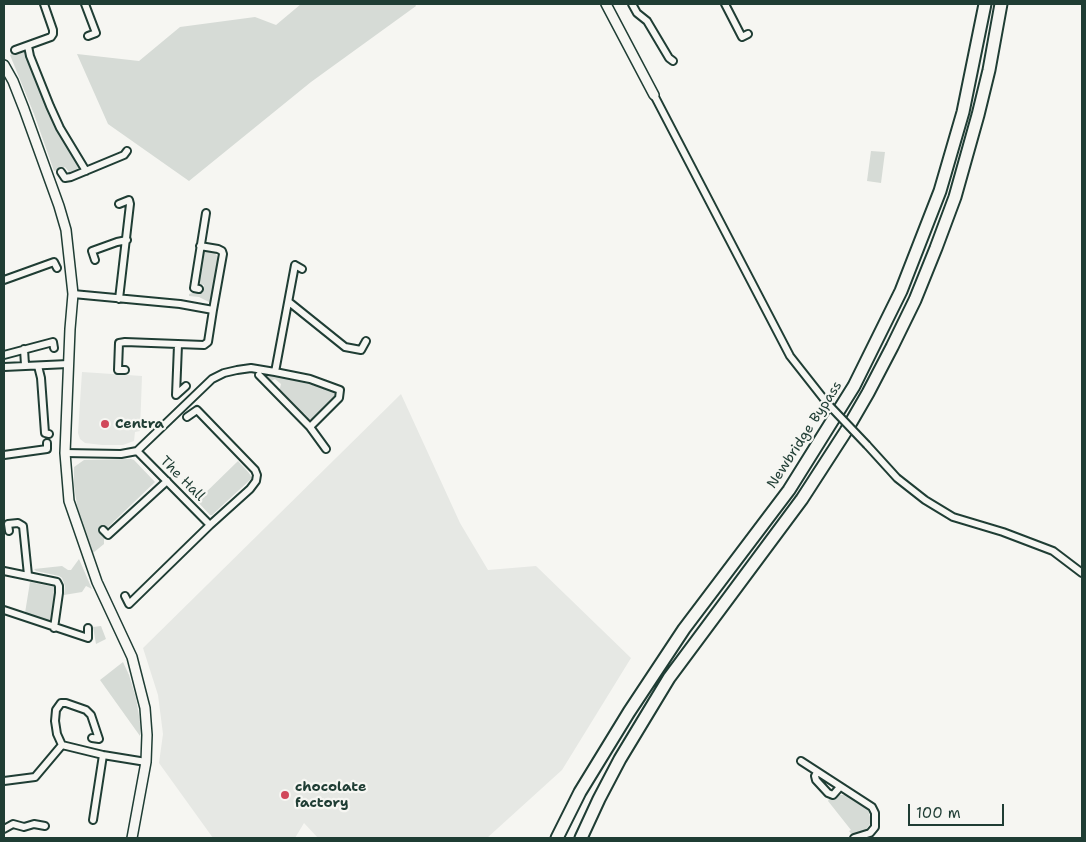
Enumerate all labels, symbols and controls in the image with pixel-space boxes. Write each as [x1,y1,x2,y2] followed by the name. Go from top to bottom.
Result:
[764,378,846,492] street label: Newbridge Bypass
[115,416,164,432] place label: Centra
[99,418,111,430] marker: Centra
[156,453,208,505] street label: The Hall
[295,779,366,812] place label: chocolate factory
[279,789,291,801] marker: chocolate factory
[911,794,1007,826] scale bar
[916,803,961,823] text: 100 m

